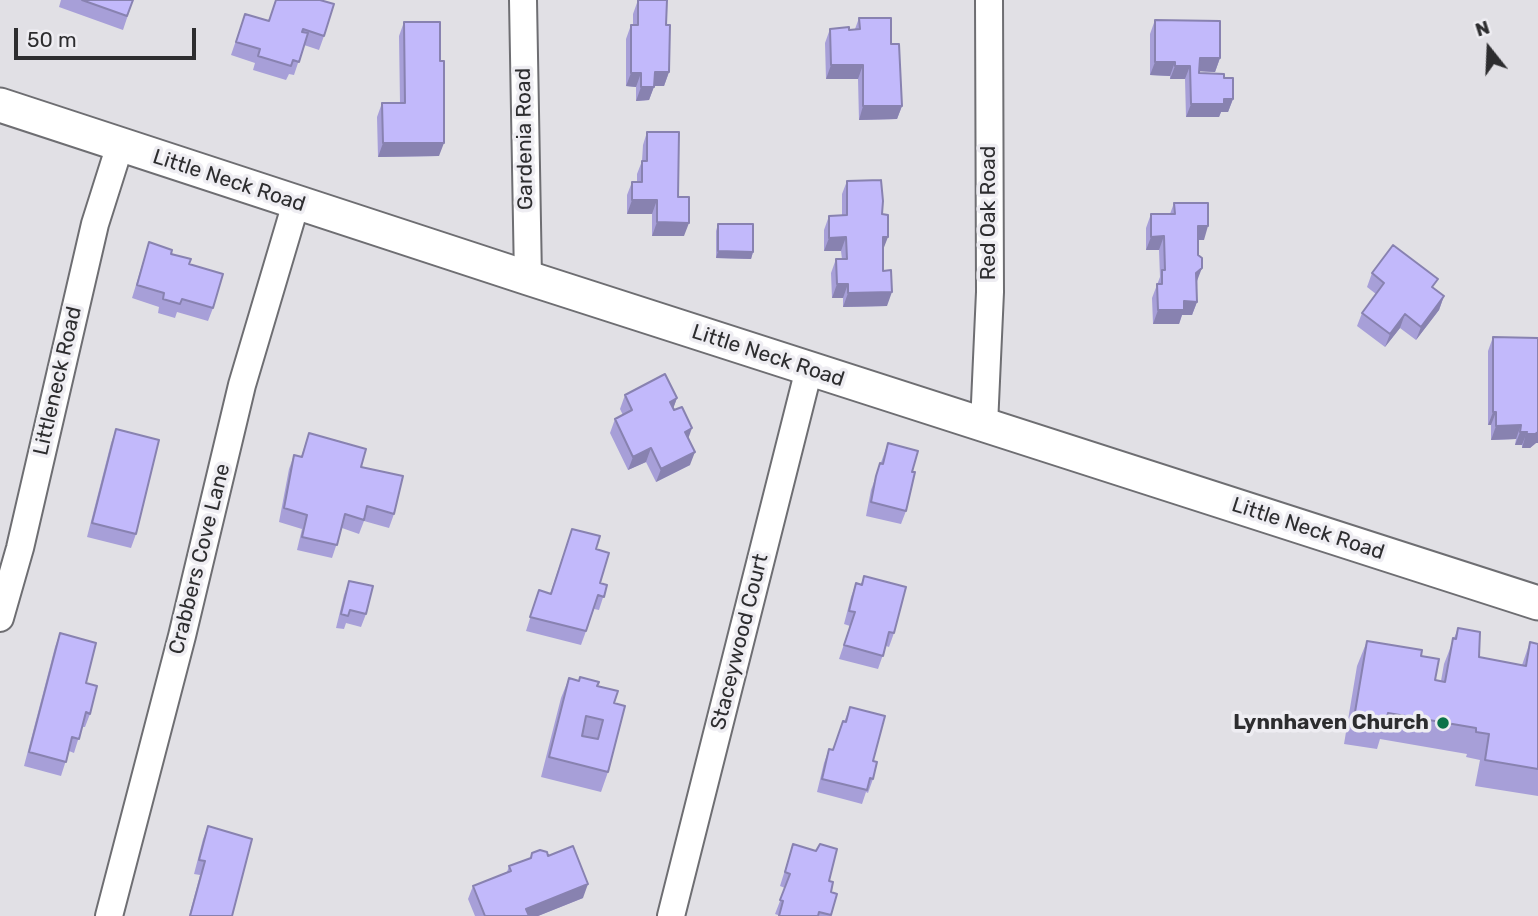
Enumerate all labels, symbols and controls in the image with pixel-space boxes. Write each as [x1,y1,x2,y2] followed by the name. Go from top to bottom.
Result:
[18,14,200,58] scale bar
[1454,14,1524,84] north arrow
[1472,16,1492,42] text: N
[27,27,77,52] text: 50 m
[511,68,539,210] street label: Gardenia Road
[149,144,309,218] street label: Little Neck Road
[976,146,1002,280] street label: Red Oak Road
[29,304,87,458] street label: Littleneck Road
[688,319,848,393] street label: Little Neck Road
[164,461,236,657] street label: Crabbers Cove Lane
[1228,492,1388,566] street label: Little Neck Road
[706,551,774,733] street label: Staceywood Court
[1233,710,1429,736] place label: Lynnhaven Church
[1435,715,1451,731] marker: Lynnhaven Church

